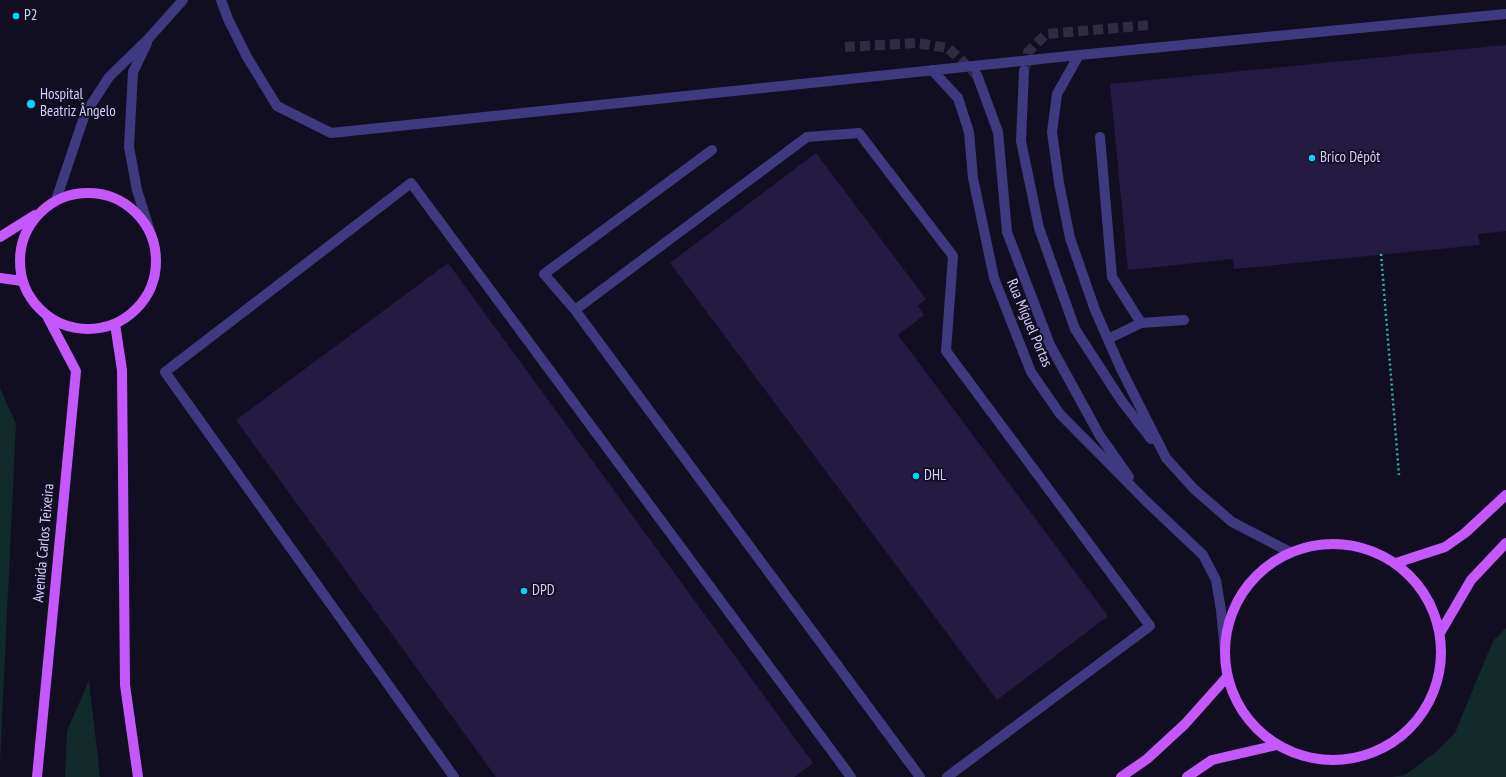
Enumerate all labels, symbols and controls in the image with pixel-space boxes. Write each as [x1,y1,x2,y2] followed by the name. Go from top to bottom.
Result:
[24,7,38,25] place label: P2
[11,11,21,21] marker: P2
[40,86,116,121] place label: Hospital Beatriz Ângelo
[25,98,37,110] marker: Hospital Beatriz Ângelo
[1320,149,1380,167] place label: Brico Dépôt
[1307,153,1317,163] marker: Brico Dépôt
[1002,276,1056,370] street label: Rua Miguel Portas
[924,467,946,485] place label: DHL
[911,471,921,481] marker: DHL
[30,483,58,603] street label: Avenida Carlos Teixeira
[532,582,555,600] place label: DPD
[519,586,529,596] marker: DPD

